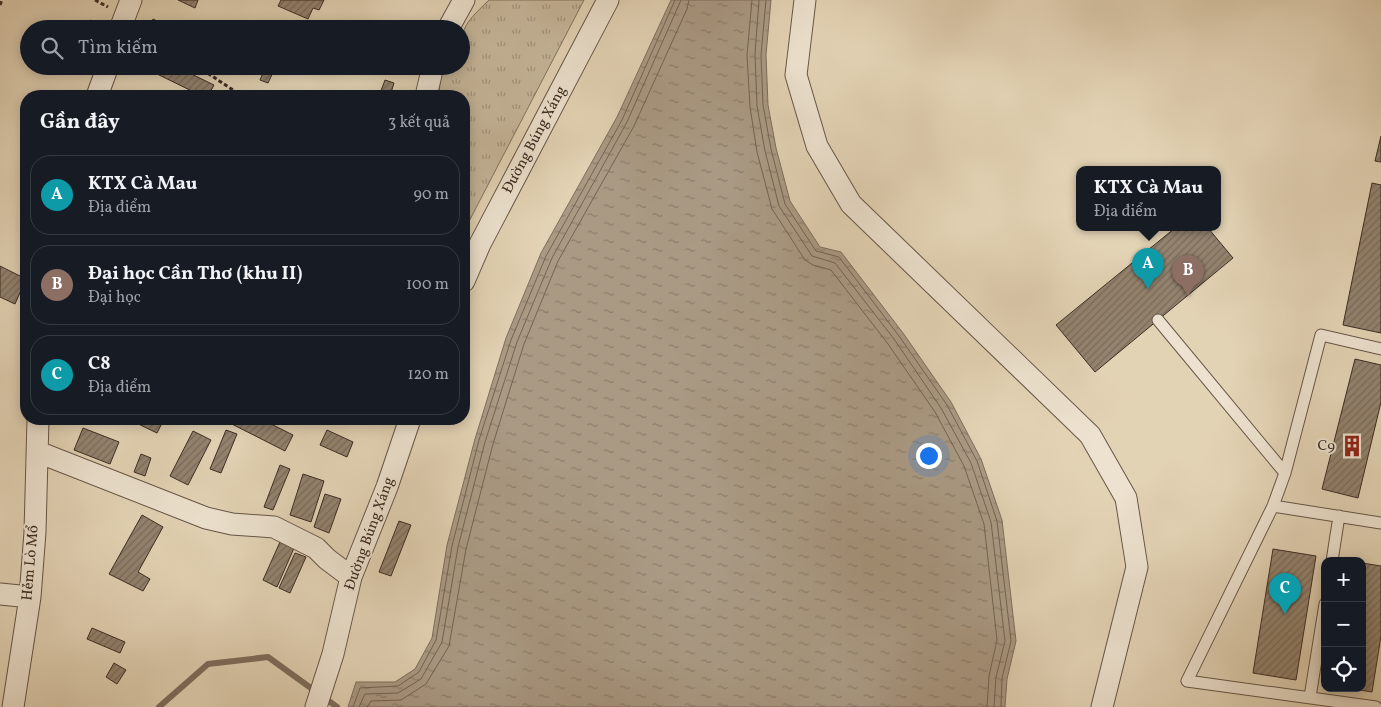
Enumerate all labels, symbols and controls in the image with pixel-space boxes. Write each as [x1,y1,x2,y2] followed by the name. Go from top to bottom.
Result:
[20,20,470,75] search box
[38,34,66,62] icon: search
[78,35,158,61] text: Tìm kiếm
[498,82,572,198] street label: Đường Búng Xáng
[40,108,120,137] text: Gần đây
[388,112,450,134] text: 3 kết quả
[1076,166,1221,231] popup
[88,171,197,197] text: KTX Cà Mau
[1094,175,1203,201] text: KTX Cà Mau
[51,184,63,206] text: A
[413,184,449,206] text: 90 m
[88,197,151,219] text: Địa điểm
[1094,201,1157,223] text: Địa điểm
[1132,248,1164,289] pin: A
[1172,255,1204,296] pin: B
[88,261,302,287] text: Đại học Cần Thơ (khu II)
[52,274,62,296] text: B
[406,274,449,296] text: 100 m
[88,287,141,309] text: Đại học
[88,351,111,377] text: C8
[52,364,62,386] text: C
[407,364,449,386] text: 120 m
[88,377,151,399] text: Địa điểm
[1339,433,1365,459] building icon: C9
[1317,436,1335,457] place label: C9
[916,443,942,469] your location
[340,474,400,594] street label: Đường Búng Xáng
[17,524,45,602] street label: Hẻm Lò Mổ
[1321,557,1366,692] map controls
[1321,557,1366,602] button: +
[1269,573,1301,614] pin: C
[1321,602,1366,647] button: −
[1321,647,1366,692] button: locate

